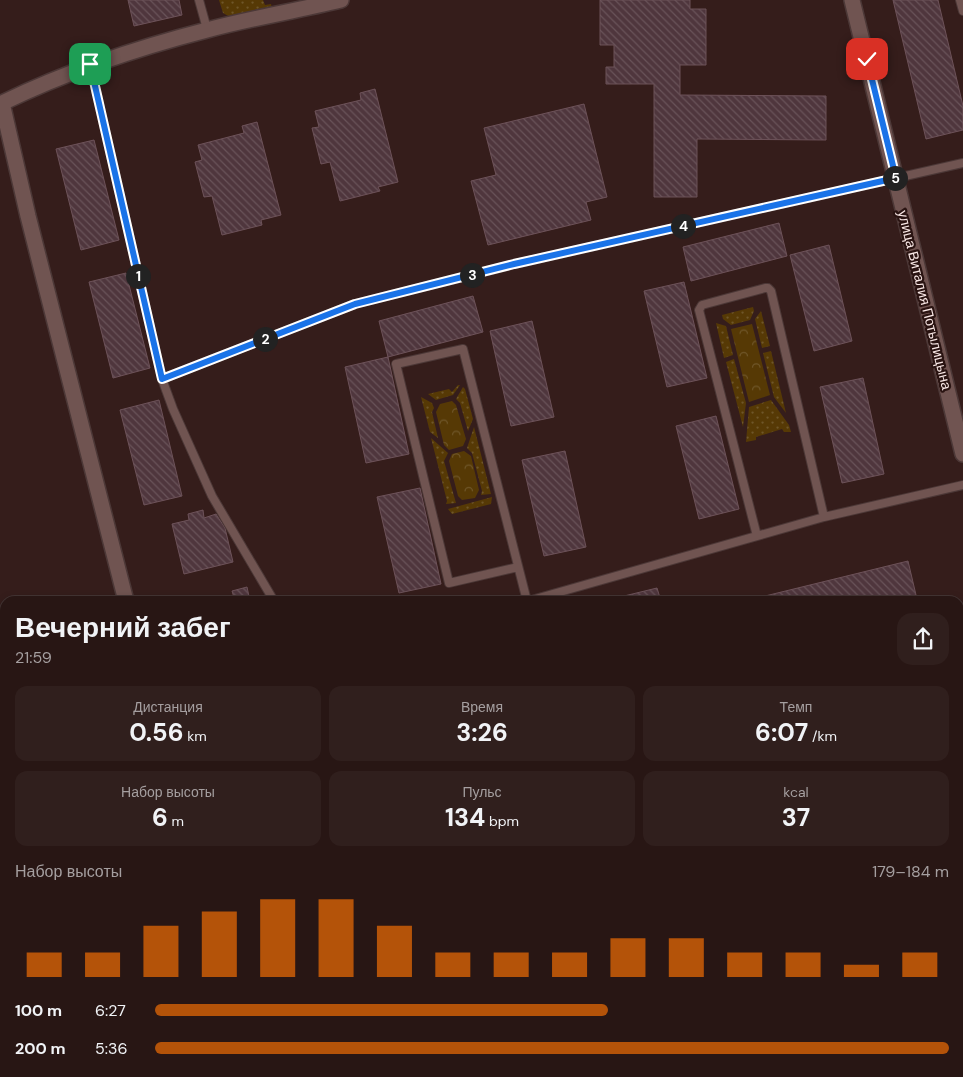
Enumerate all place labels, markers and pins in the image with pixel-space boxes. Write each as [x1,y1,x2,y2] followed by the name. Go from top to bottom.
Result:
[846,38,888,80] pin
[69,43,111,85] pin
[882,166,908,190] pin: 5
[670,214,696,238] pin: 4
[460,262,484,288] pin: 3
[126,264,150,288] pin: 1
[252,326,278,352] pin: 2

